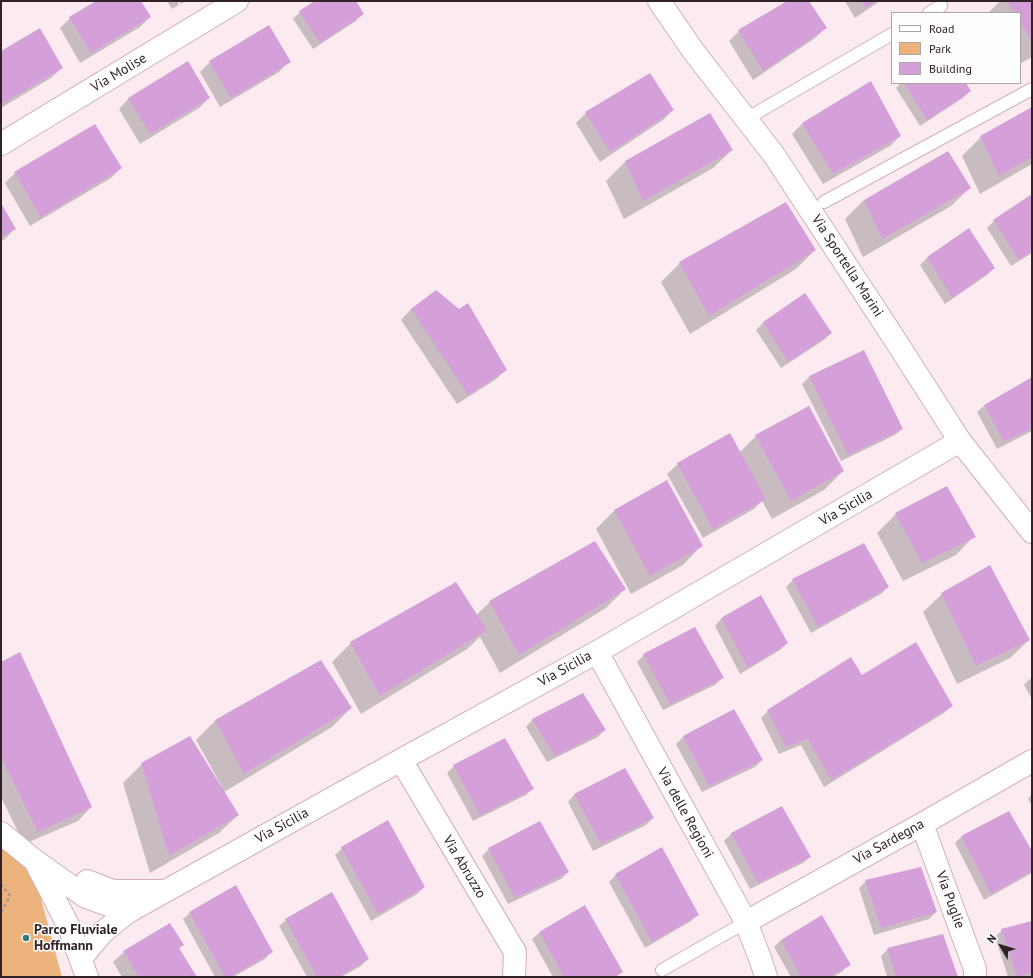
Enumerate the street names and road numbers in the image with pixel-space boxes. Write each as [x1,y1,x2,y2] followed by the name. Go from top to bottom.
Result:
[88,50,150,96] street label: Via Molise
[808,212,886,320] street label: Via Sportella Marini
[817,486,875,530] street label: Via Sicilia
[535,647,595,691] street label: Via Sicilia
[653,765,717,861] street label: Via delle Regioni
[252,804,312,848] street label: Via Sicilia
[851,816,927,868] street label: Via Sardegna
[439,833,489,901] street label: Via Abruzzo
[932,869,968,931] street label: Via Puglie

